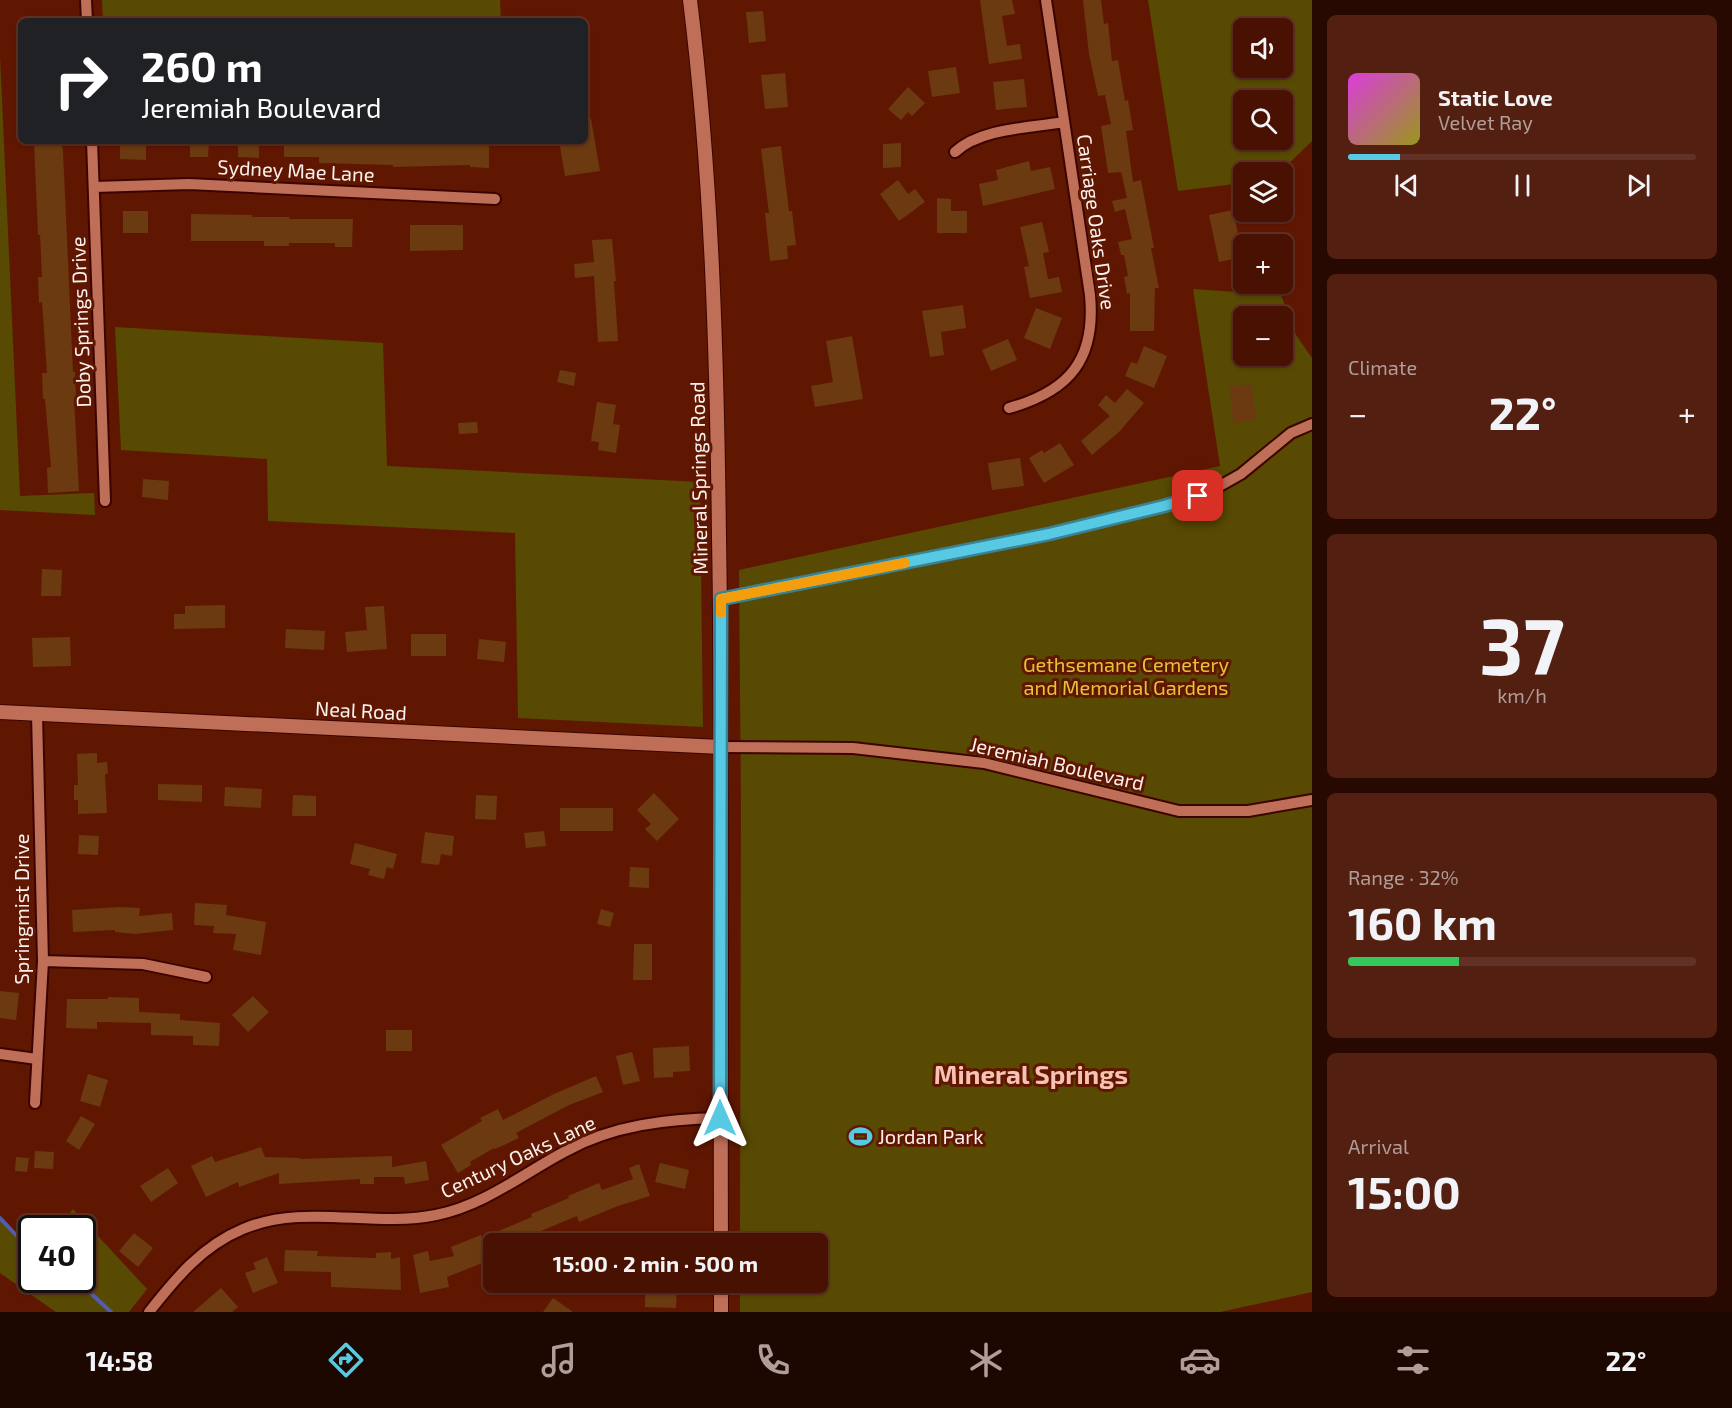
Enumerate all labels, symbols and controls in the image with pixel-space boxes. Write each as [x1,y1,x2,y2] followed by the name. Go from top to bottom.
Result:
[1233,18,1293,366] map controls
[1233,18,1293,78] button: sound
[141,40,263,90] text: 260 m
[42,42,120,120] icon: right
[1438,84,1553,110] text: Static Love
[1233,90,1293,150] button: search
[141,91,381,123] text: Jeremiah Boulevard
[1438,110,1533,134] text: Velvet Ray
[1073,132,1121,311] street label: Carriage Oaks Drive
[217,154,375,186] street label: Sydney Mae Lane
[1233,162,1293,222] button: layers
[1390,169,1423,202] icon: previous
[1506,169,1539,202] icon: pause
[1622,169,1655,202] icon: next
[1233,234,1293,294] button: +
[65,236,95,408] street label: Doby Springs Drive
[1233,306,1293,366] button: −
[1348,355,1417,379] text: Climate
[684,381,712,575] street label: Mineral Springs Road
[1489,385,1556,439] text: 22°
[1348,393,1367,433] text: −
[1678,393,1696,433] text: +
[1172,470,1223,521] pin
[1181,479,1214,512] icon: arrive
[1479,597,1565,691] text: 37
[1023,652,1229,699] park label: Gethsemane Cemetery and Memorial Gardens
[1497,683,1547,707] text: km/h
[315,696,408,724] street label: Neal Road
[968,731,1147,795] street label: Jeremiah Boulevard
[9,834,33,984] street label: Springmist Drive
[1348,865,1459,889] text: Range · 32%
[1348,895,1497,949] text: 160 km
[934,1058,1128,1089] district label: Mineral Springs
[688,1086,752,1150] position arrow
[436,1110,599,1203] street label: Century Oaks Lane
[847,1124,873,1150] sports icon: Jordan Park
[878,1124,983,1148] place label: Jordan Park
[1348,1134,1409,1158] text: Arrival
[1348,1164,1461,1218] text: 15:00
[18,1215,96,1293] speed limit sign: 40
[553,1250,758,1276] text: 15:00 · 2 min · 500 m
[325,1339,367,1381] icon: directions
[538,1339,580,1381] icon: music
[752,1339,794,1381] icon: phone
[965,1339,1007,1381] icon: climate
[1179,1339,1221,1381] icon: car
[1392,1339,1434,1381] icon: filters
[86,1344,153,1376] text: 14:58
[1606,1344,1646,1376] text: 22°

